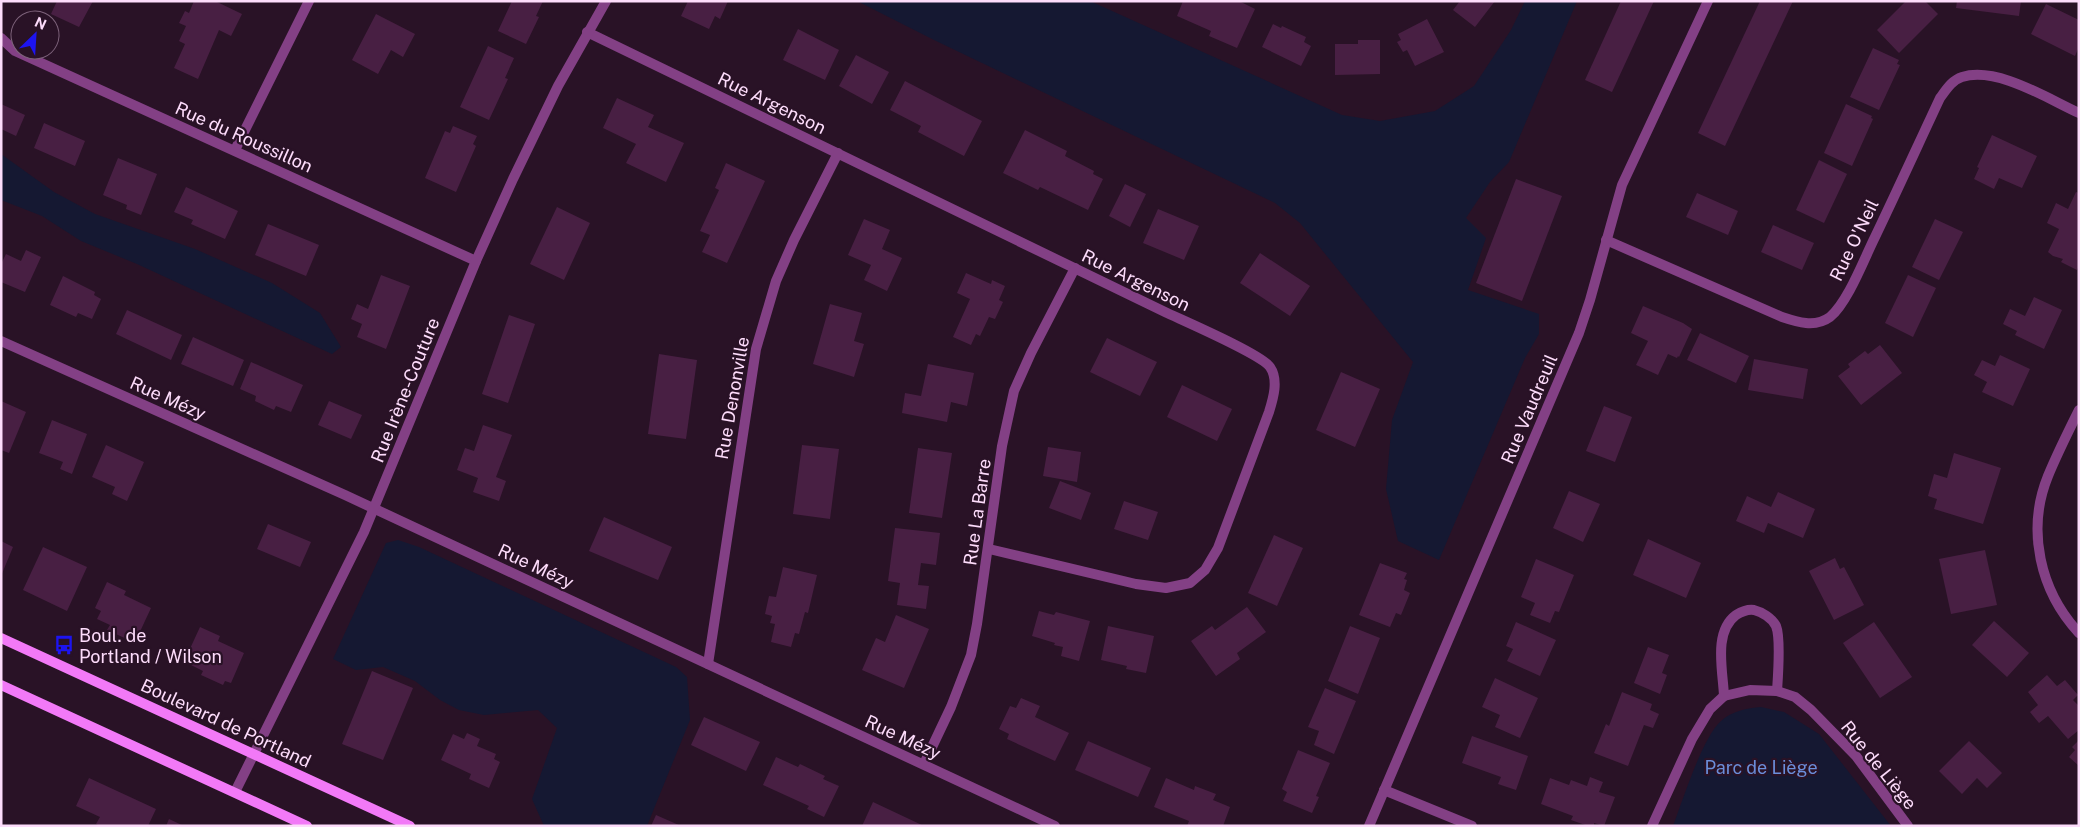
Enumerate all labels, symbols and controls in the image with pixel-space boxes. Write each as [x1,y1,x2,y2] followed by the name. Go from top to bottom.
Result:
[10,10,60,60] north arrow
[32,14,49,33] text: N
[715,68,829,138] street label: Rue Argenson
[172,97,316,177] street label: Rue du Roussillon
[1825,196,1883,284] street label: Rue O'Neil
[1079,245,1193,315] street label: Rue Argenson
[366,315,444,465] street label: Rue Irène-Couture
[711,335,753,461] street label: Rue Denonville
[1497,351,1561,467] street label: Rue Vaudreuil
[127,372,210,424] street label: Rue Mézy
[959,457,995,567] street label: Rue La Barre
[495,539,577,593] street label: Rue Mézy
[79,625,222,667] place label: Boul. de Portland / Wilson
[53,634,75,656] bus stop icon: Boul. de Portland / Wilson
[138,674,314,772] street label: Boulevard de Portland
[862,710,944,764] street label: Rue Mézy
[1837,716,1921,814] street label: Rue de Liège
[1704,757,1818,778] park label: Parc de Liège

